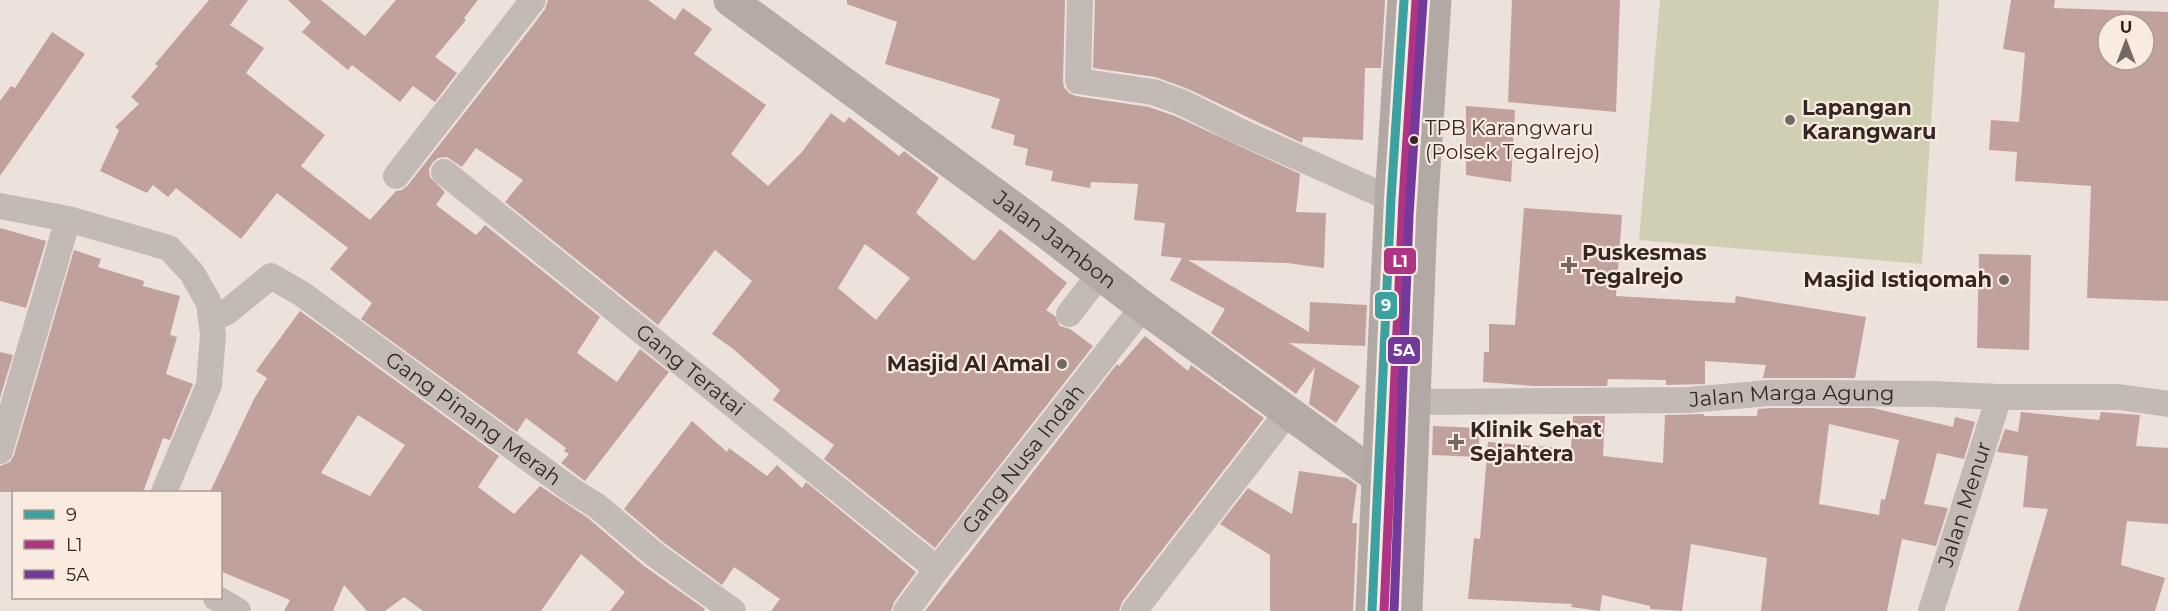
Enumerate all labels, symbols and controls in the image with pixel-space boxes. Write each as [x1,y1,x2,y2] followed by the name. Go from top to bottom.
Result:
[2096,12,2156,72] north arrow
[2120,18,2132,37] text: U
[1802,95,1936,144] place label: Lapangan Karangwaru
[1783,113,1797,127] marker: Lapangan Karangwaru
[1425,116,1600,164] place label: TPB Karangwaru (Polsek Tegalrejo)
[1408,134,1420,146] marker: TPB Karangwaru (Polsek Tegalrejo)
[988,184,1122,294] street label: Jalan Jambon
[1582,240,1707,289] place label: Puskesmas Tegalrejo
[1383,247,1417,275] line badge: L1
[1392,252,1408,271] text: L1
[1560,256,1578,274] marker: Puskesmas Tegalrejo
[1803,267,1992,292] place label: Masjid Istiqomah
[1997,273,2011,287] marker: Masjid Istiqomah
[1374,291,1398,320] line badge: 9
[1381,296,1391,315] text: 9
[631,319,750,421] street label: Gang Teratai
[1387,336,1421,365] line badge: 5A
[1393,341,1416,360] text: 5A
[381,346,566,490] street label: Gang Pinang Merah
[887,351,1050,376] place label: Masjid Al Amal
[1055,357,1069,371] marker: Masjid Al Amal
[956,379,1090,539] street label: Gang Nusa Indah
[1687,380,1895,412] street label: Jalan Marga Agung
[1470,417,1602,466] place label: Klinik Sehat Sejahtera
[1447,433,1465,451] marker: Klinik Sehat Sejahtera
[1933,438,1996,571] street label: Jalan Menur
[12,491,222,599] legend
[66,504,77,526] text: 9
[66,534,82,556] text: L1
[66,564,89,586] text: 5A

